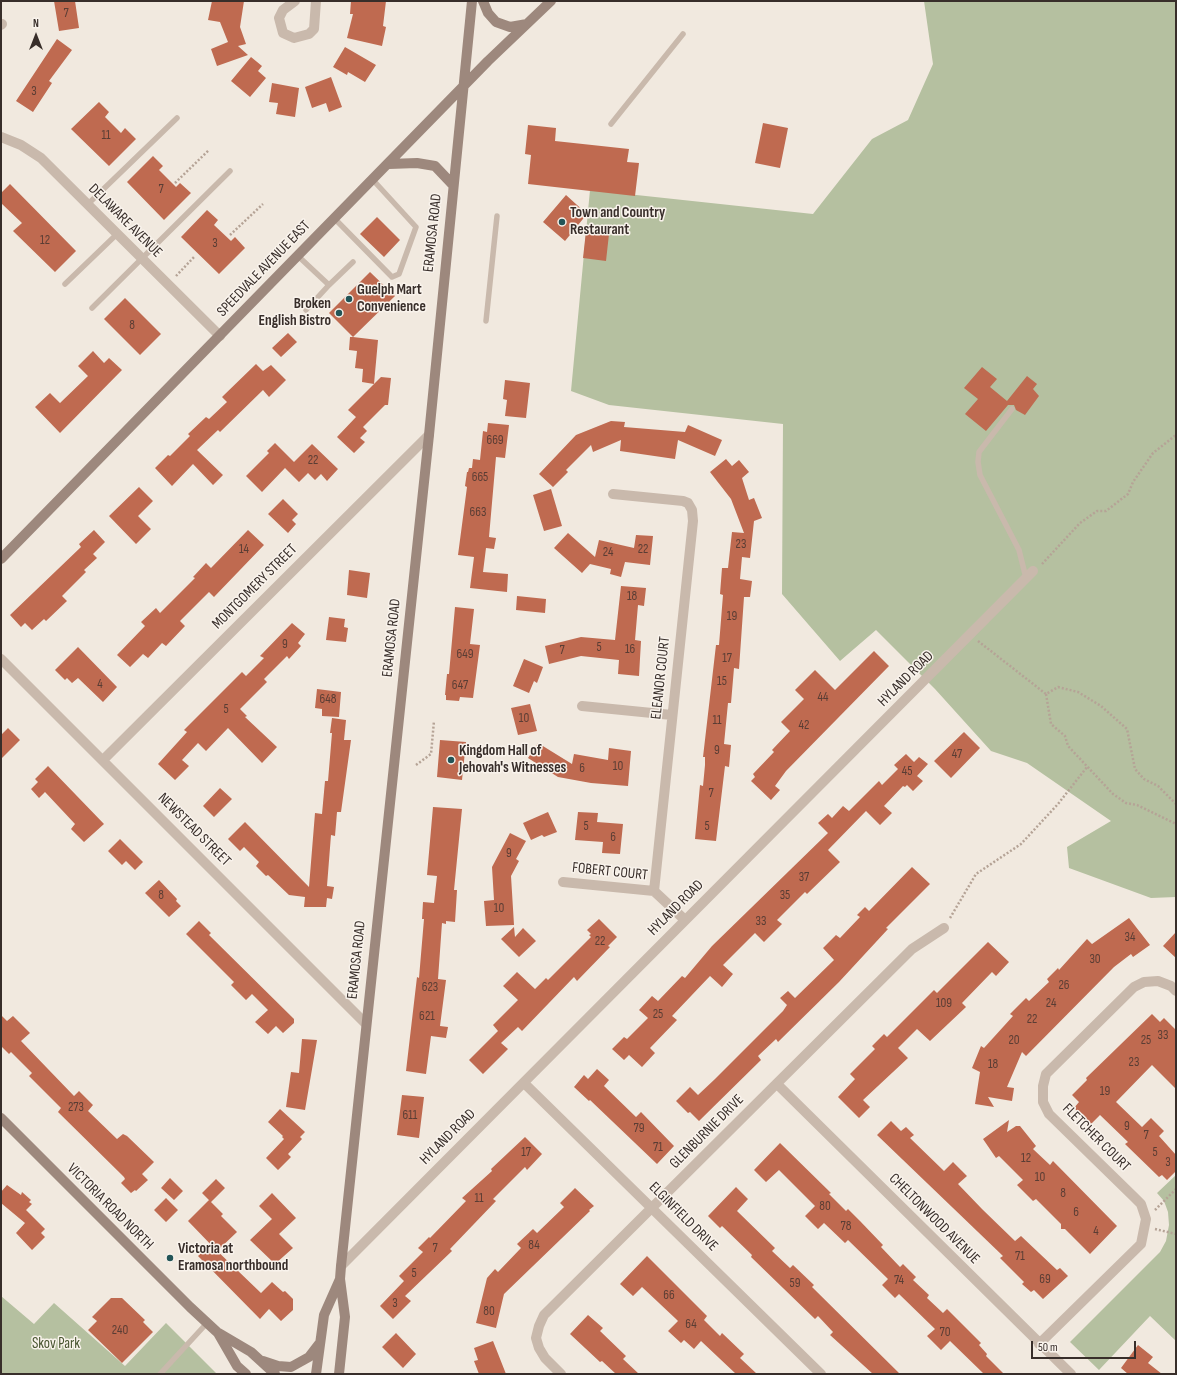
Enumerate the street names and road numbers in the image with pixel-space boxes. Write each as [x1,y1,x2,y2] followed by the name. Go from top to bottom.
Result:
[84,180,166,262] street label: DELAWARE AVENUE
[420,193,446,273] street label: ERAMOSA ROAD
[214,217,314,321] street label: SPEEDVALE AVENUE EAST
[209,541,301,633] street label: MONTGOMERY STREET
[379,598,405,678] street label: ERAMOSA ROAD
[648,636,674,720] street label: ELEANOR COURT
[874,647,938,711] street label: HYLAND ROAD
[154,790,234,870] street label: NEWSTEAD STREET
[571,859,649,885] street label: FOBERT COURT
[644,876,708,940] street label: HYLAND ROAD
[344,920,370,1000] street label: ERAMOSA ROAD
[666,1091,748,1173] street label: GLENBURNIE DRIVE
[1058,1100,1134,1176] street label: FLETCHER COURT
[416,1105,480,1169] street label: HYLAND ROAD
[63,1160,157,1254] street label: VICTORIA ROAD NORTH
[885,1170,983,1268] street label: CHELTONWOOD AVENUE
[645,1179,721,1255] street label: ELGINFIELD DRIVE

